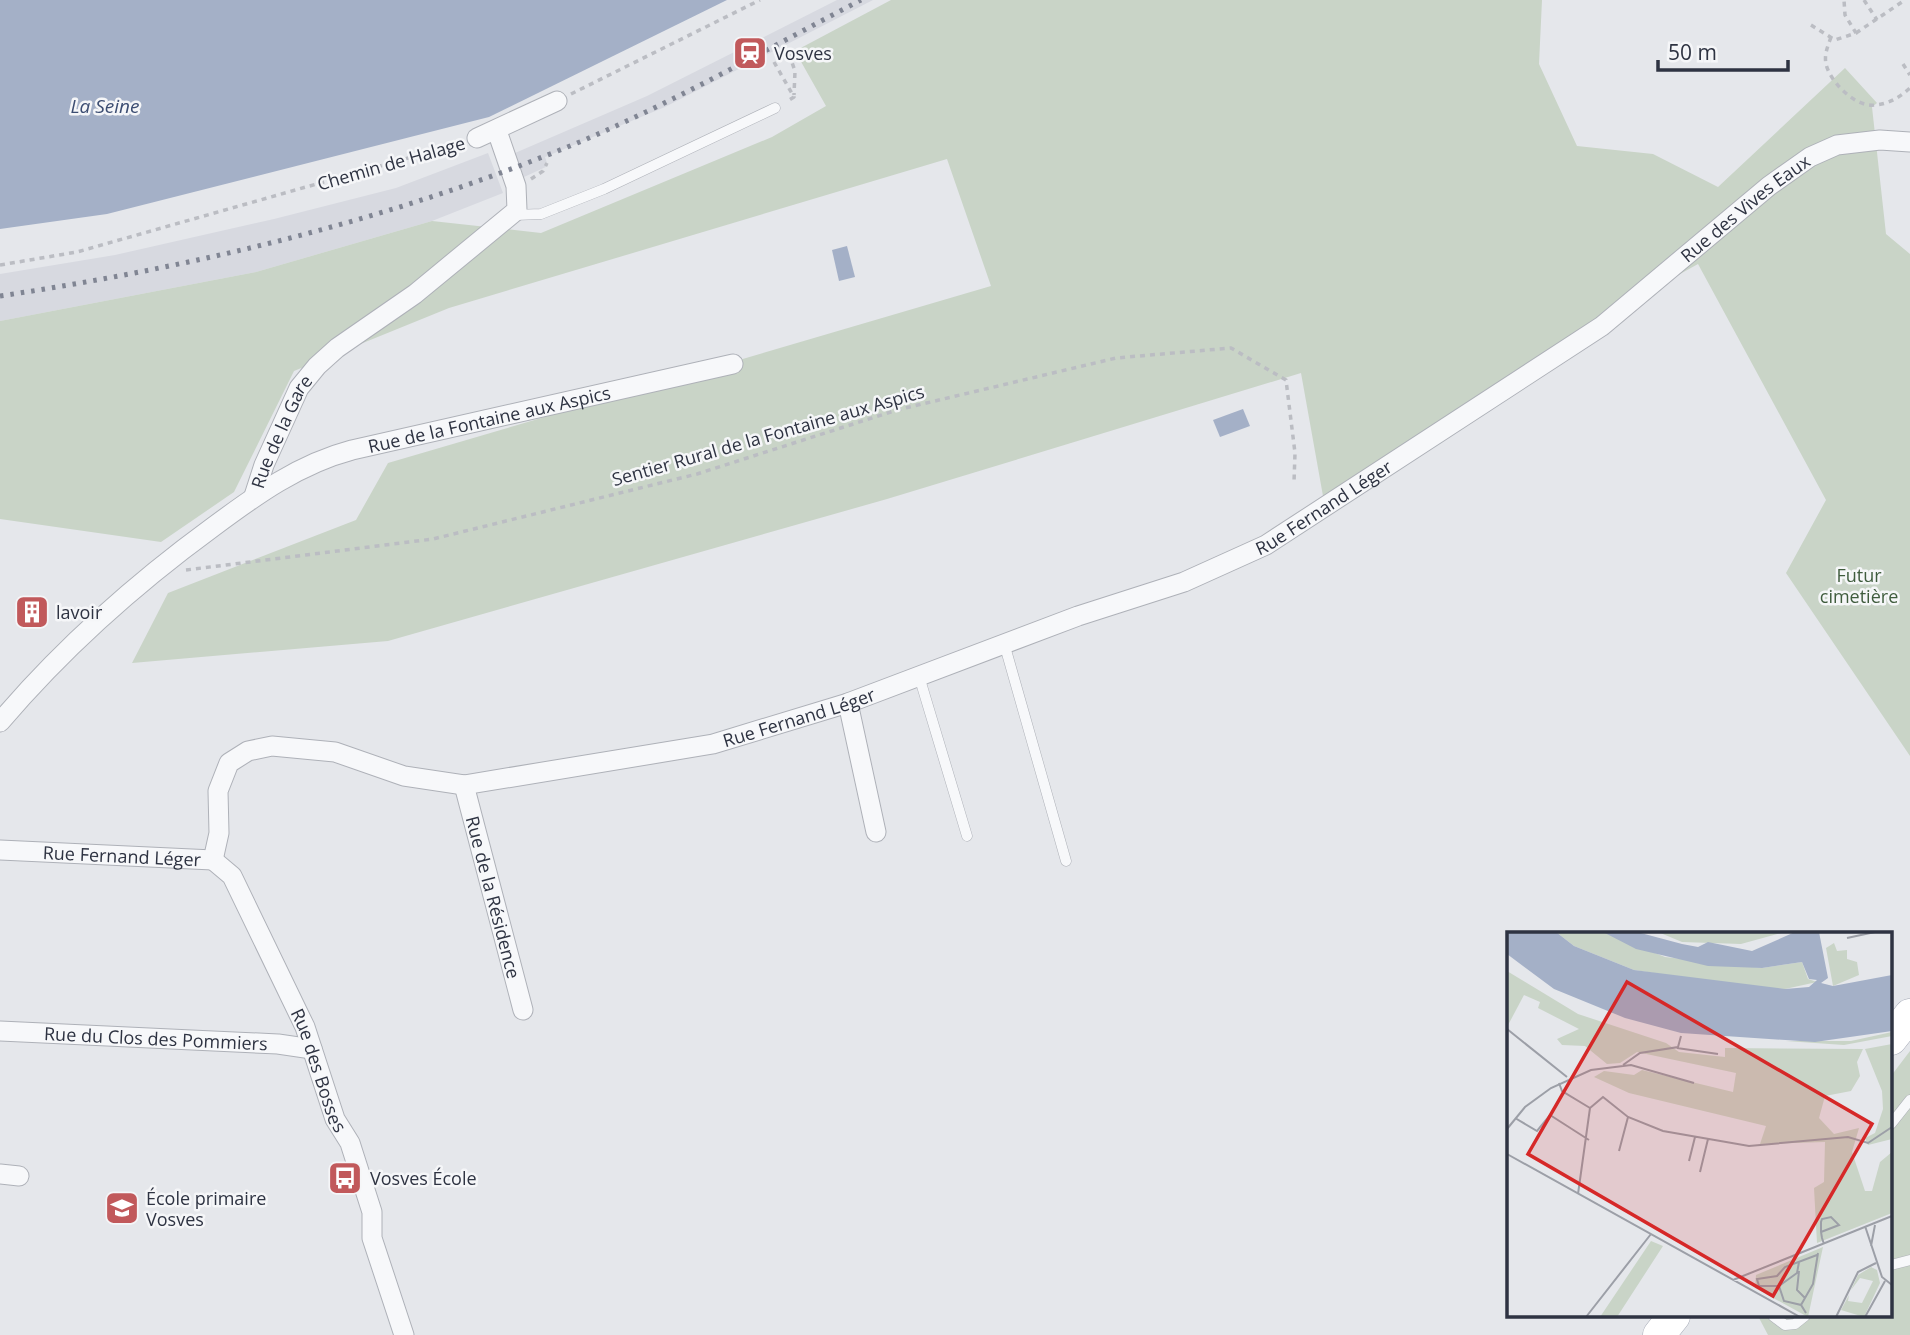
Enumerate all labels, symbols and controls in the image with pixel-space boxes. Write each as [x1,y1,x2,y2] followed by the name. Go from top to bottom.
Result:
[1658,28,1787,72] scale bar
[731,34,769,72] station icon: Vosves
[1668,38,1717,66] text: 50 m
[774,41,832,65] place label: Vosves
[70,93,140,119] water label: La Seine
[314,130,468,196] street label: Chemin de Halage
[1675,149,1815,267] street label: Rue des Vives Eaux
[245,369,317,491] street label: Rue de la Gare
[609,379,927,491] street label: Sentier Rural de la Fontaine aux Aspics
[366,380,613,458] street label: Rue de la Fontaine aux Aspics
[1251,454,1397,560] street label: Rue Fernand Léger
[1820,563,1898,608] park label: Futur cimetière
[13,593,51,631] building icon: lavoir
[56,600,103,624] place label: lavoir
[720,682,879,752] street label: Rue Fernand Léger
[461,813,526,981] street label: Rue de la Résidence
[42,840,202,871] street label: Rue Fernand Léger
[1507,932,1892,1318] inset map
[286,1004,352,1137] street label: Rue des Bosses
[44,1021,268,1055] street label: Rue du Clos des Pommiers
[326,1159,364,1197] bus stop icon: Vosves École
[370,1166,477,1190] place label: Vosves École
[146,1186,266,1231] place label: École primaire Vosves
[103,1189,141,1227] school or university icon: École primaire Vosves

